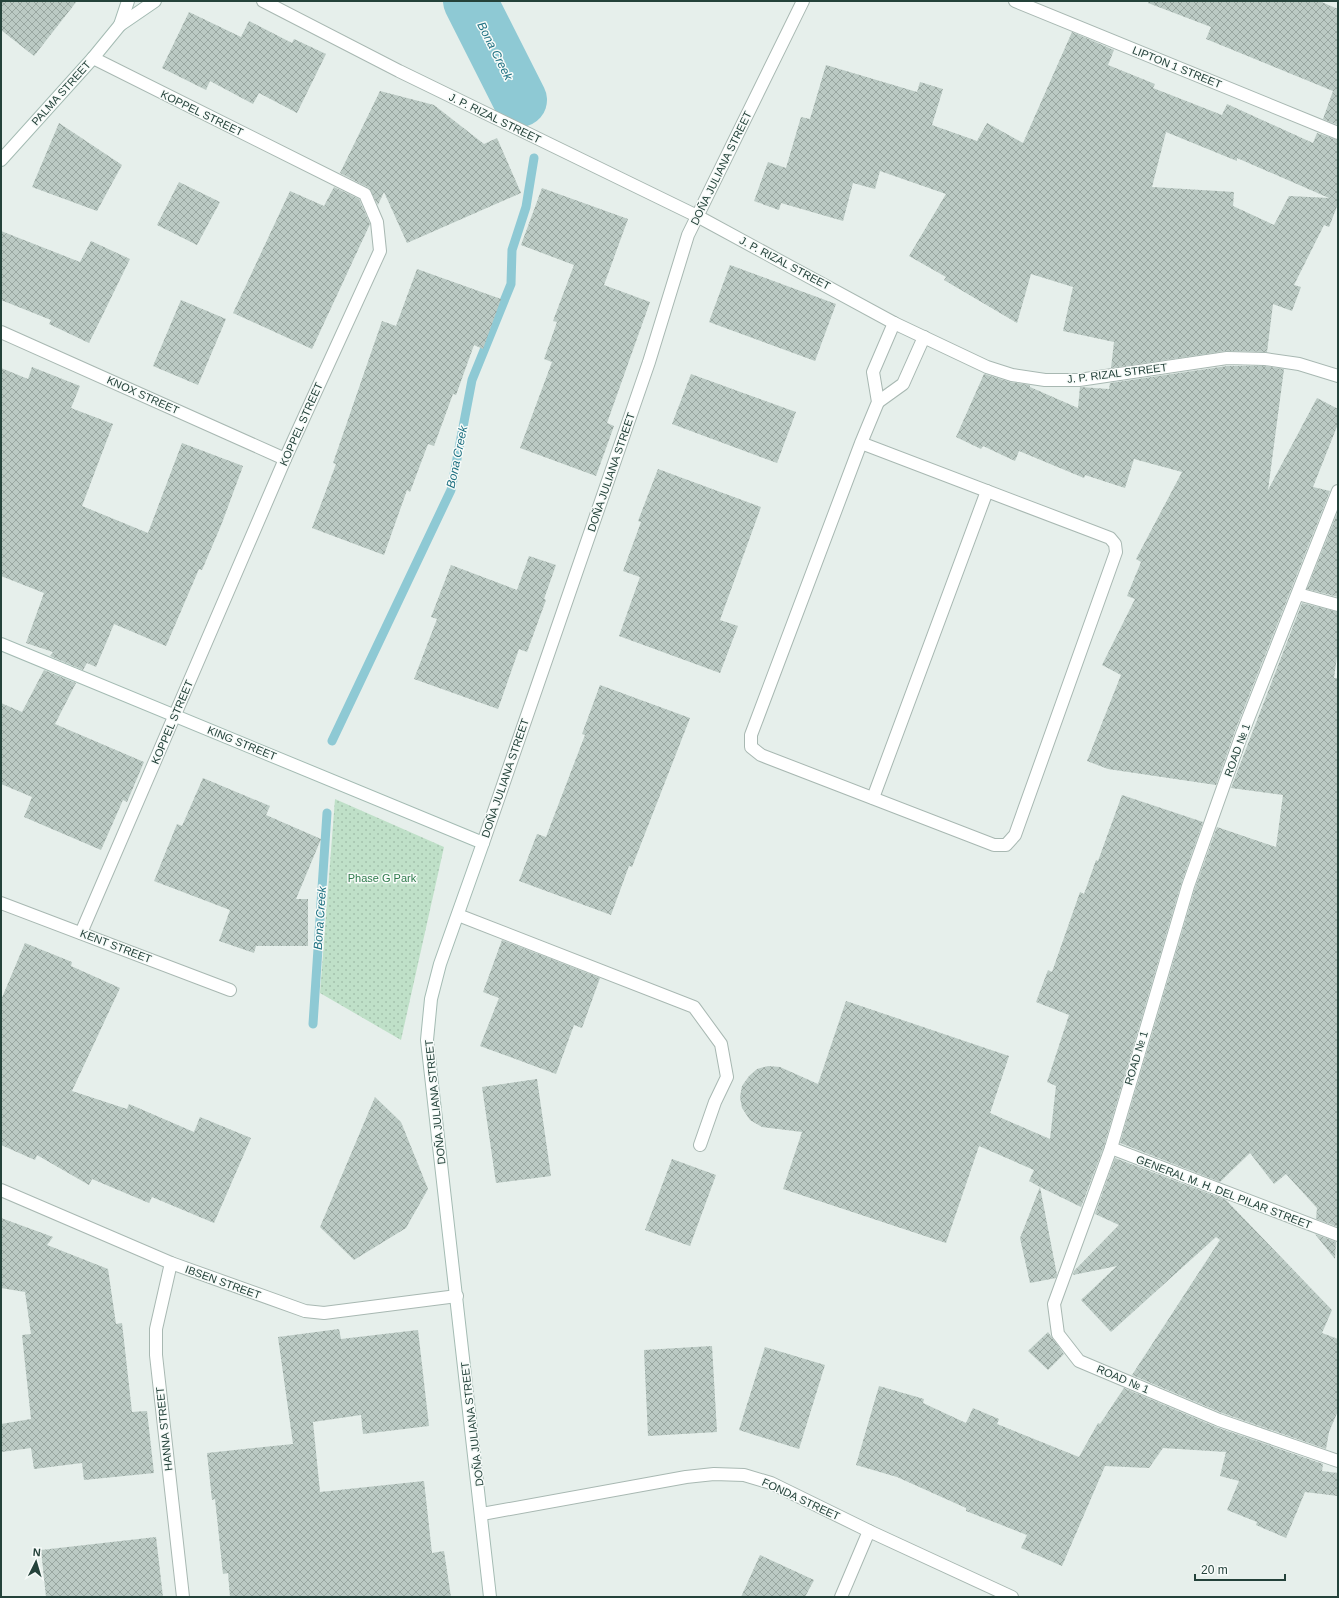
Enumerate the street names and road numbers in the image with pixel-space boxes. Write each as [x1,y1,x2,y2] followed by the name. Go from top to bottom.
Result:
[1131,44,1224,90] street label: LIPTON 1 STREET
[29,58,93,128] street label: PALMA STREET
[159,88,245,138] street label: KOPPEL STREET
[447,91,543,146] street label: J. P. RIZAL STREET
[688,109,754,227] street label: DOÑA JULIANA STREET
[738,234,833,292] street label: J. P. RIZAL STREET
[1066,361,1168,385] street label: J. P. RIZAL STREET
[105,374,181,416] street label: KNOX STREET
[277,380,325,468] street label: KOPPEL STREET
[585,411,637,533] street label: DOÑA JULIANA STREET
[149,678,195,766] street label: KOPPEL STREET
[479,717,531,839] street label: DOÑA JULIANA STREET
[1222,722,1252,778] street label: ROAD № 1
[206,724,279,762] street label: KING STREET
[79,927,154,965] street label: KENT STREET
[1122,1030,1150,1086] street label: ROAD № 1
[422,1039,448,1165] street label: DOÑA JULIANA STREET
[1135,1153,1314,1231] street label: GENERAL M. H. DEL PILAR STREET
[184,1263,263,1301] street label: IBSEN STREET
[458,1361,486,1487] street label: DOÑA JULIANA STREET
[1095,1363,1151,1395] street label: ROAD № 1
[154,1386,174,1472] street label: HANNA STREET
[760,1476,842,1522] street label: FONDA STREET

